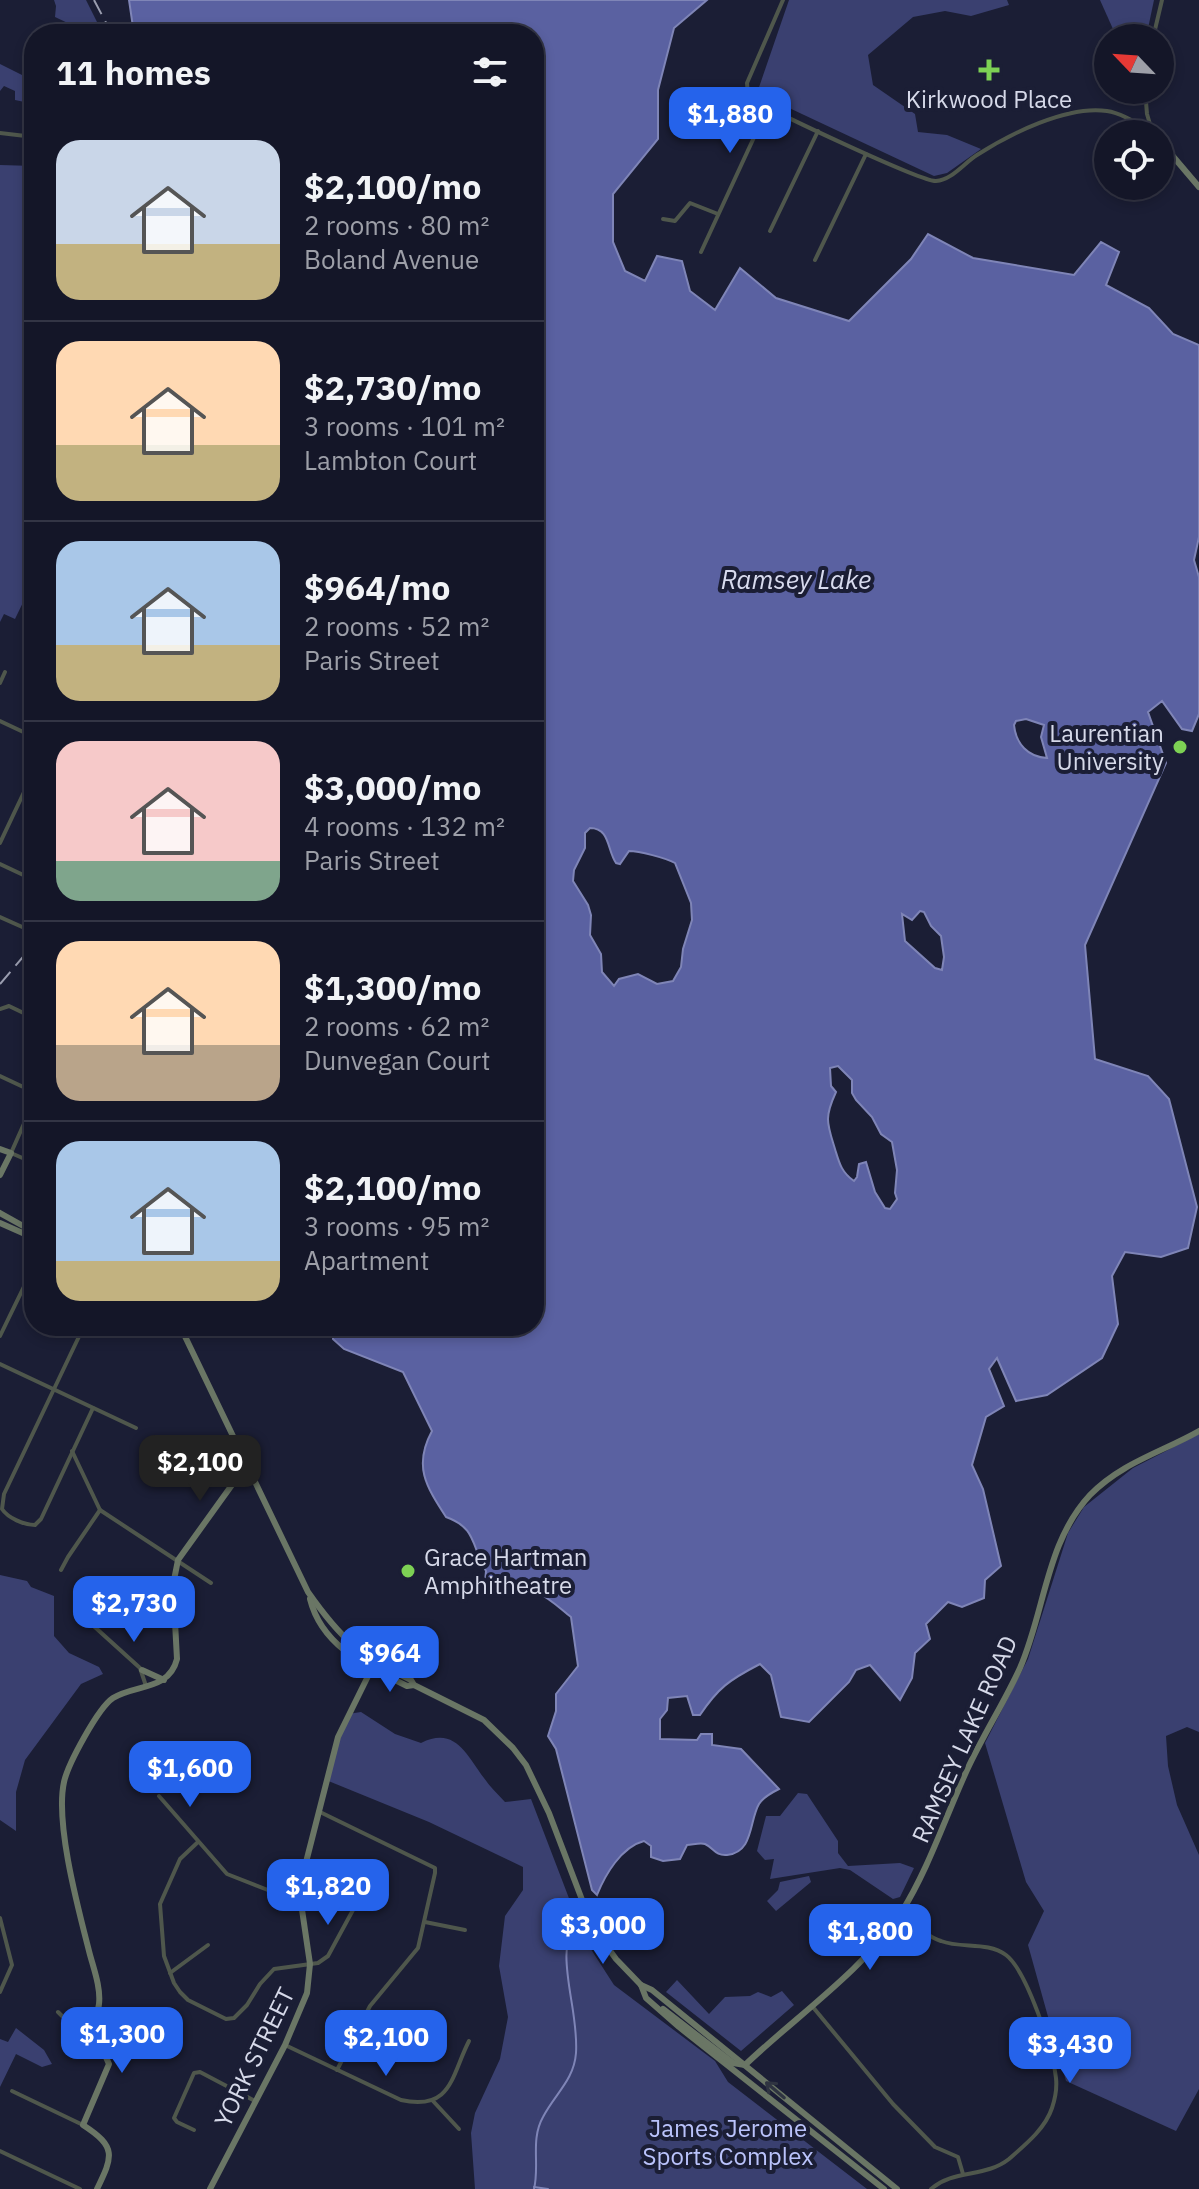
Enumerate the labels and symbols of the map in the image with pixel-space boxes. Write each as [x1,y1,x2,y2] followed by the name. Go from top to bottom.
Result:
[1094,24,1174,104] north arrow
[978,59,1000,81] marker: Kirkwood Place
[906,83,1072,115] place label: Kirkwood Place
[665,87,795,155] pin: $1,880
[721,562,871,596] water label: Ramsey Lake
[1049,717,1164,777] place label: Laurentian University
[1171,738,1189,756] marker: Laurentian University
[135,1435,265,1503] pin: $2,100
[424,1541,588,1601] place label: Grace Hartman Amphitheatre
[399,1562,417,1580] marker: Grace Hartman Amphitheatre
[69,1576,199,1644] pin: $2,730
[343,1626,437,1694] pin: $964
[904,1630,1024,1848] street label: RAMSEY LAKE ROAD
[125,1741,255,1809] pin: $1,600
[263,1859,393,1927] pin: $1,820
[538,1898,668,1966] pin: $3,000
[805,1904,935,1972] pin: $1,800
[206,1982,302,2132] street label: YORK STREET
[57,2007,187,2075] pin: $1,300
[321,2010,451,2078] pin: $2,100
[1005,2017,1135,2085] pin: $3,430
[765,2081,786,2099] one-way arrow
[643,2112,813,2172] park label: James Jerome Sports Complex

